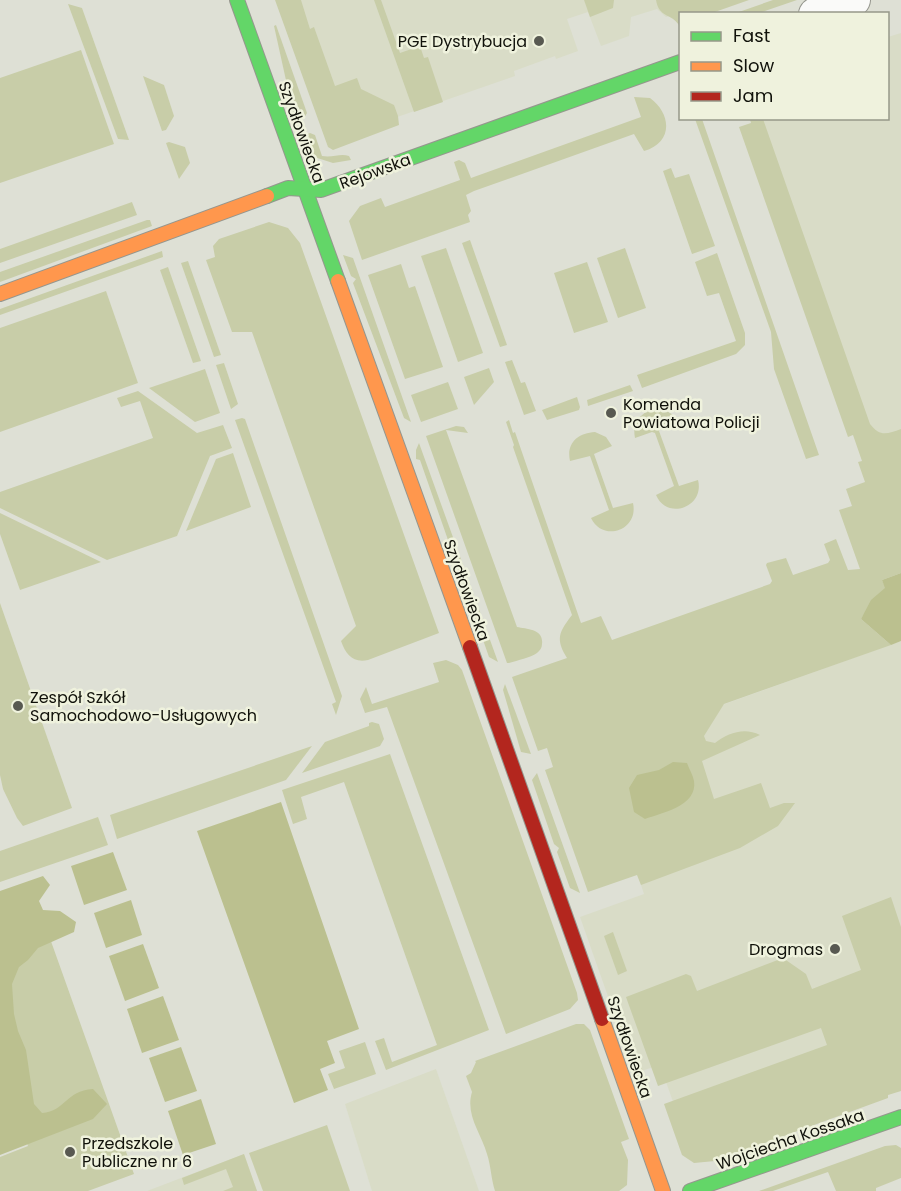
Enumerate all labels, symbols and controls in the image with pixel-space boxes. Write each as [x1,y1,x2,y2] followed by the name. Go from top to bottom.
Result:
[679,12,889,120] legend
[733,23,770,48] text: Fast
[398,30,527,53] place label: PGE Dystrybucja
[532,34,546,48] marker: PGE Dystrybucja
[733,53,775,78] text: Slow
[273,78,331,186] street label: Szydłowiecka
[733,83,773,108] text: Jam
[336,148,414,195] street label: Rejowska
[623,393,760,434] place label: Komenda Powiatowa Policji
[604,406,618,420] marker: Komenda Powiatowa Policji
[438,536,496,644] street label: Szydłowiecka
[30,686,257,727] place label: Zespół Szkół Samochodowo-Usługowych
[11,699,25,713] marker: Zespół Szkół Samochodowo-Usługowych
[749,938,823,961] place label: Drogmas
[828,942,842,956] marker: Drogmas
[601,993,658,1101] street label: Szydłowiecka
[713,1103,867,1176] street label: Wojciecha Kossaka
[82,1132,192,1173] place label: Przedszkole Publiczne nr 6
[63,1145,77,1159] marker: Przedszkole Publiczne nr 6

